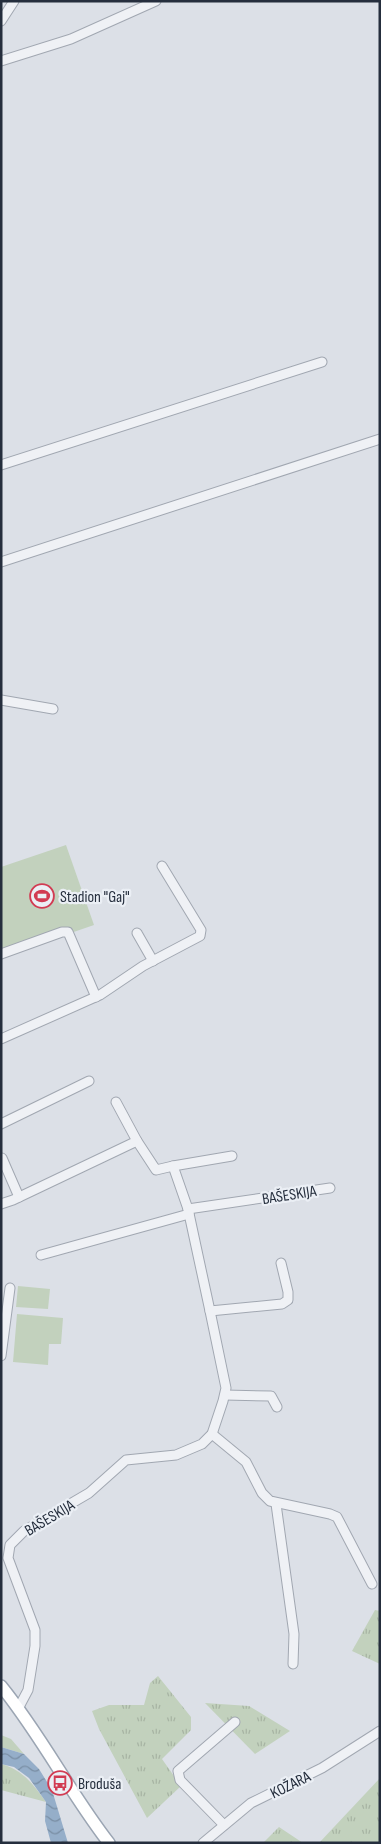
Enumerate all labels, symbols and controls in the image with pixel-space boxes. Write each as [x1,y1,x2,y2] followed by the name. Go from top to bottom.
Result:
[29,883,55,909] sports icon: Stadion "Gaj"
[60,888,130,907] place label: Stadion "Gaj"
[261,1182,318,1209] street label: BAŠESKIJA
[21,1496,78,1541] street label: BAŠESKIJA
[267,1767,314,1803] street label: KOŽARA
[47,1770,73,1796] bus stop icon: Broduša
[78,1775,121,1794] place label: Broduša

